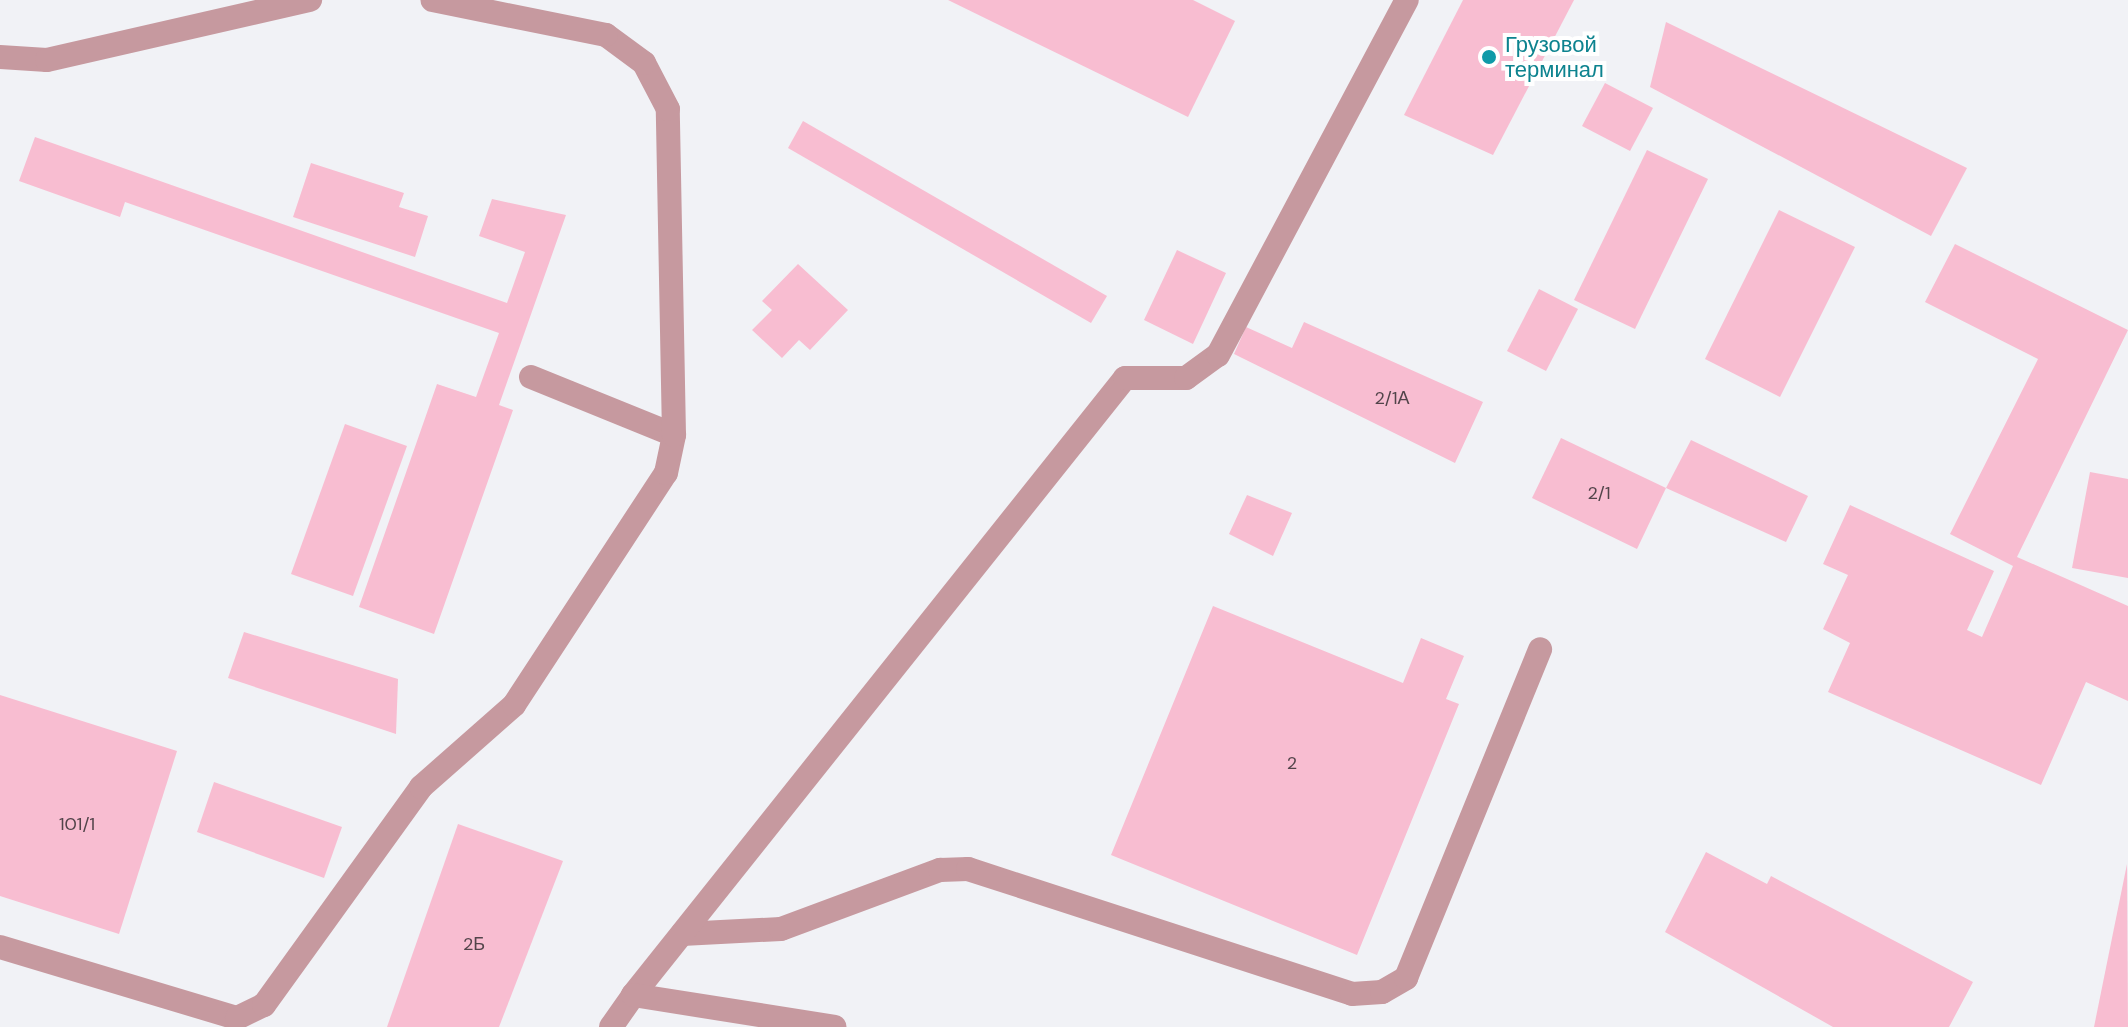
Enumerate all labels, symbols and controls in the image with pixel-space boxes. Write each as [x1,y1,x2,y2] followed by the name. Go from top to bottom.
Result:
[1505,31,1604,82] place label: Грузовой терминал
[1480,48,1498,66] marker: Грузовой терминал
[1374,387,1410,409] house number: 2/1А
[1587,482,1611,504] house number: 2/1
[1287,752,1297,774] house number: 2
[59,813,95,835] house number: 101/1
[463,933,485,955] house number: 2Б

